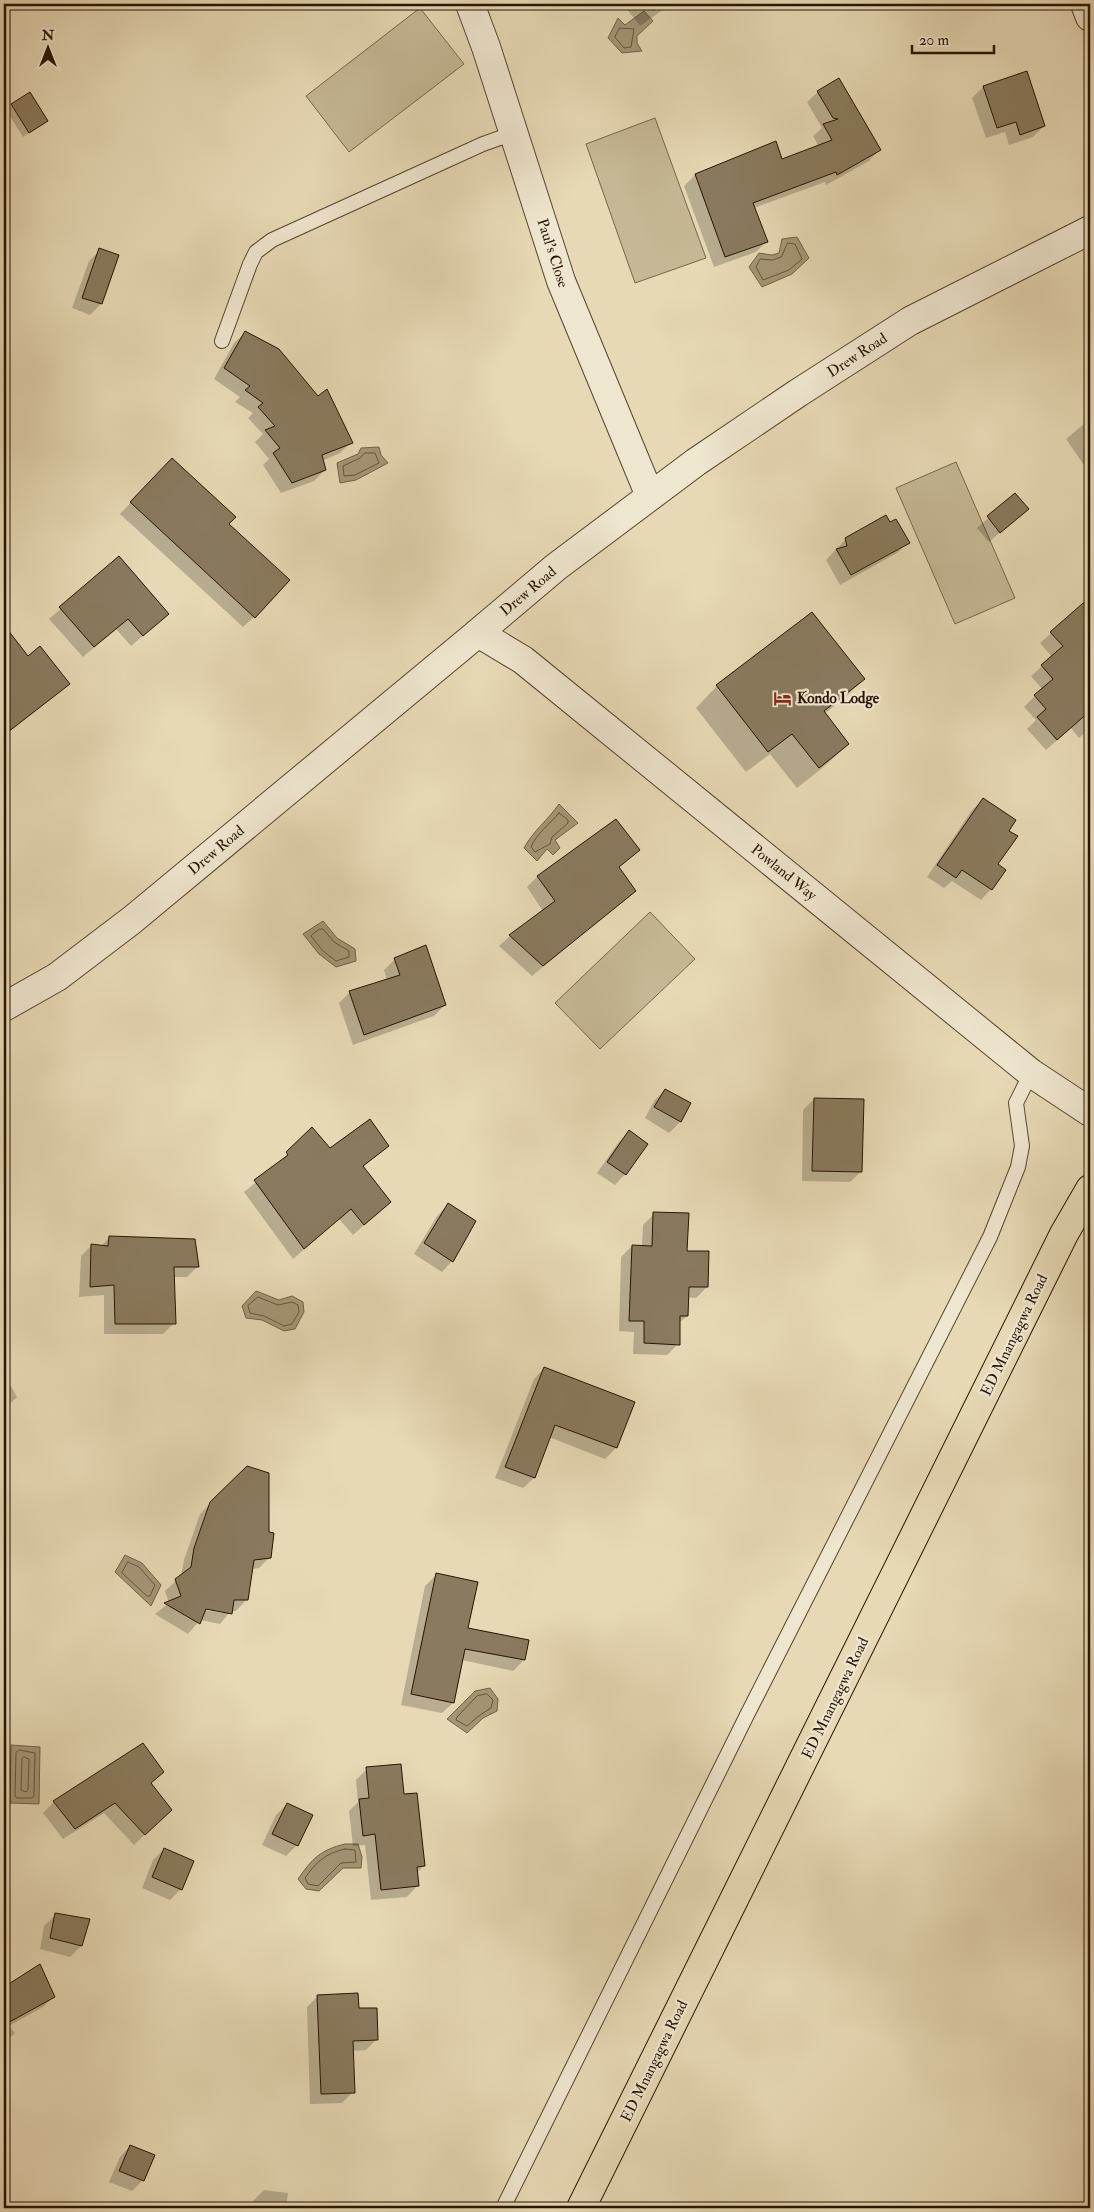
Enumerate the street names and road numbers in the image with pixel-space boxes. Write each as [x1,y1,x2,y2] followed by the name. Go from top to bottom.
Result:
[532,216,573,290] street label: Paul's Close
[824,329,891,382] street label: Drew Road
[496,562,561,620] street label: Drew Road
[184,821,249,879] street label: Drew Road
[747,840,821,905] street label: Powland Way
[977,1271,1052,1399] street label: ED Mnangagwa Road
[798,1634,873,1762] street label: ED Mnangagwa Road
[617,1997,692,2125] street label: ED Mnangagwa Road

